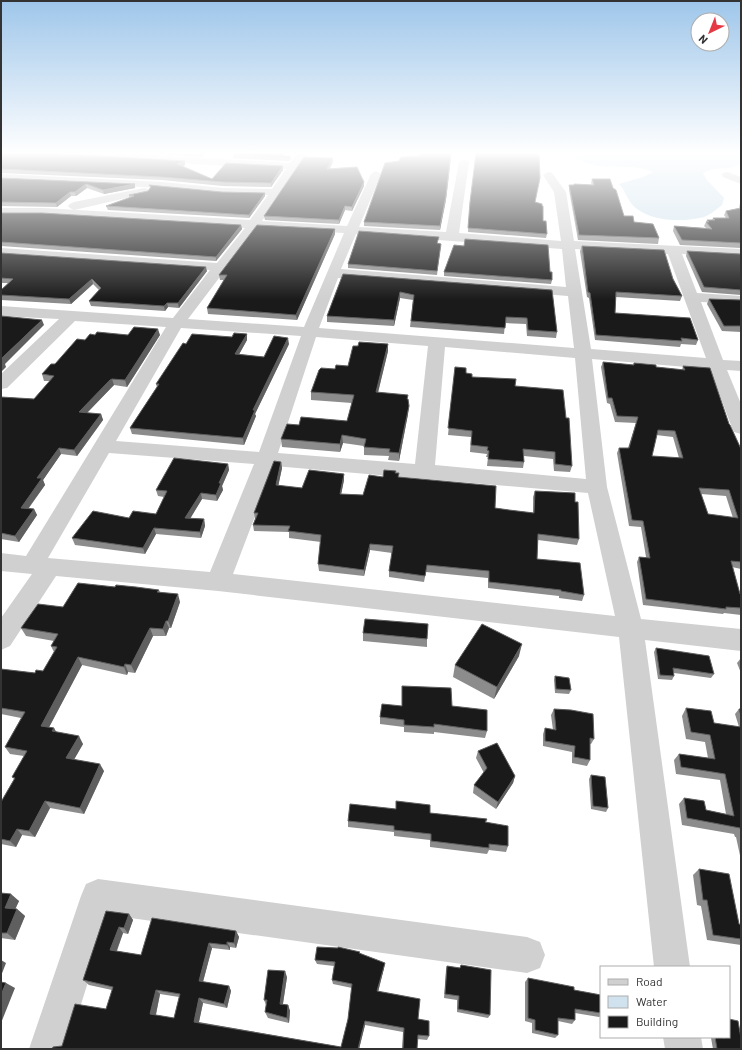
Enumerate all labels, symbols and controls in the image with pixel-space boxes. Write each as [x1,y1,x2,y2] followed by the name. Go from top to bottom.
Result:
[690,12,730,52] north arrow
[696,32,710,47] text: N
[600,966,730,1038] legend
[636,974,663,988] text: Road
[636,994,668,1008] text: Water
[636,1014,678,1028] text: Building

